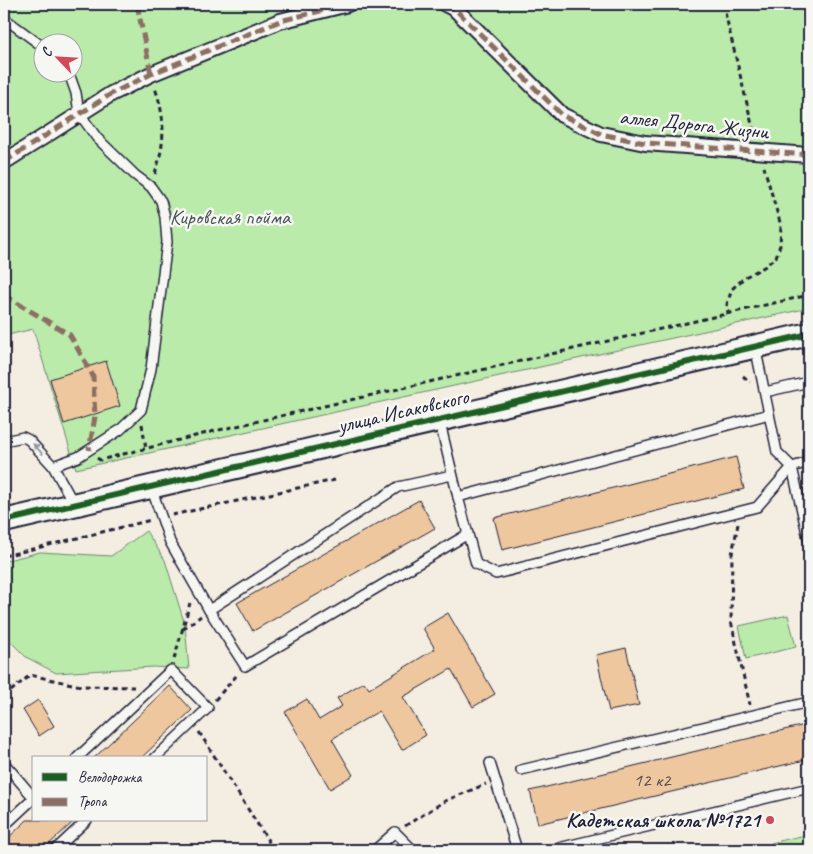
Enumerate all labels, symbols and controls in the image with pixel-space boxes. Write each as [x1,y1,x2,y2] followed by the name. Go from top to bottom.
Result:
[32,32,82,82] north arrow
[38,44,57,59] text: С
[618,103,771,145] street label: аллея Дорога Жизни
[170,204,292,230] park label: Кировская пойма
[333,383,472,439] street label: улица Исаковского
[32,444,44,456] one-way arrow
[32,756,208,822] legend
[78,768,142,787] text: Велодорожка
[633,768,672,792] house number: 12 к2
[78,792,107,811] text: Тропа
[566,807,763,833] place label: Кадетская школа №1721
[764,814,776,826] marker: Кадетская школа №1721

